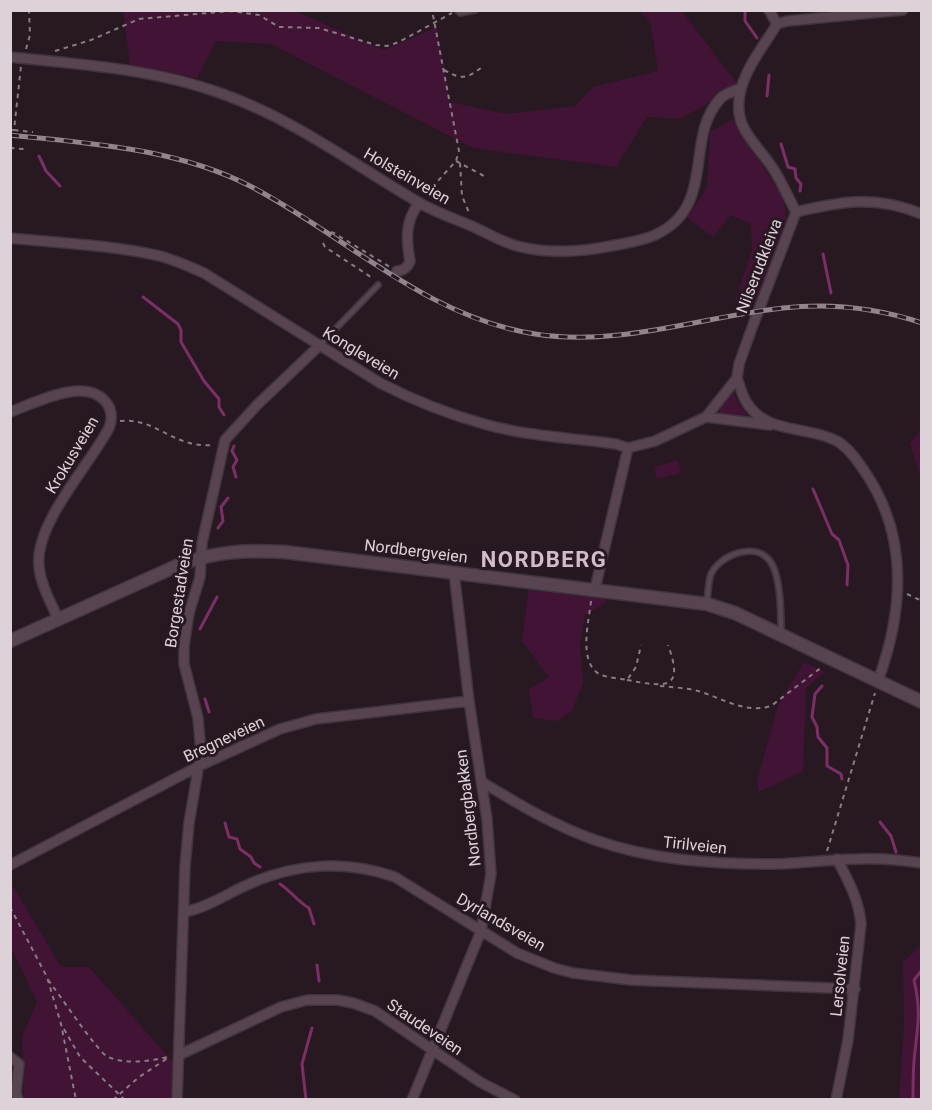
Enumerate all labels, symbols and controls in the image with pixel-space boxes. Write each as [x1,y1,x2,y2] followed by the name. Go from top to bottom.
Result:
[360,144,454,208] street label: Holsteinveien
[732,216,786,316] street label: Nilserudkleiva
[319,323,403,383] street label: Kongleveien
[41,413,103,497] street label: Krokusveien
[363,535,469,567] street label: Nordbergveien
[161,537,197,649] street label: Borgestadveien
[481,547,607,572] district label: NORDBERG
[180,712,268,766] street label: Bregneveien
[451,748,485,868] street label: Nordbergbakken
[662,832,728,858] street label: Tirilveien
[453,889,549,955] street label: Dyrlandsveien
[826,935,854,1017] street label: Lersolveien
[384,995,466,1059] street label: Staudeveien

